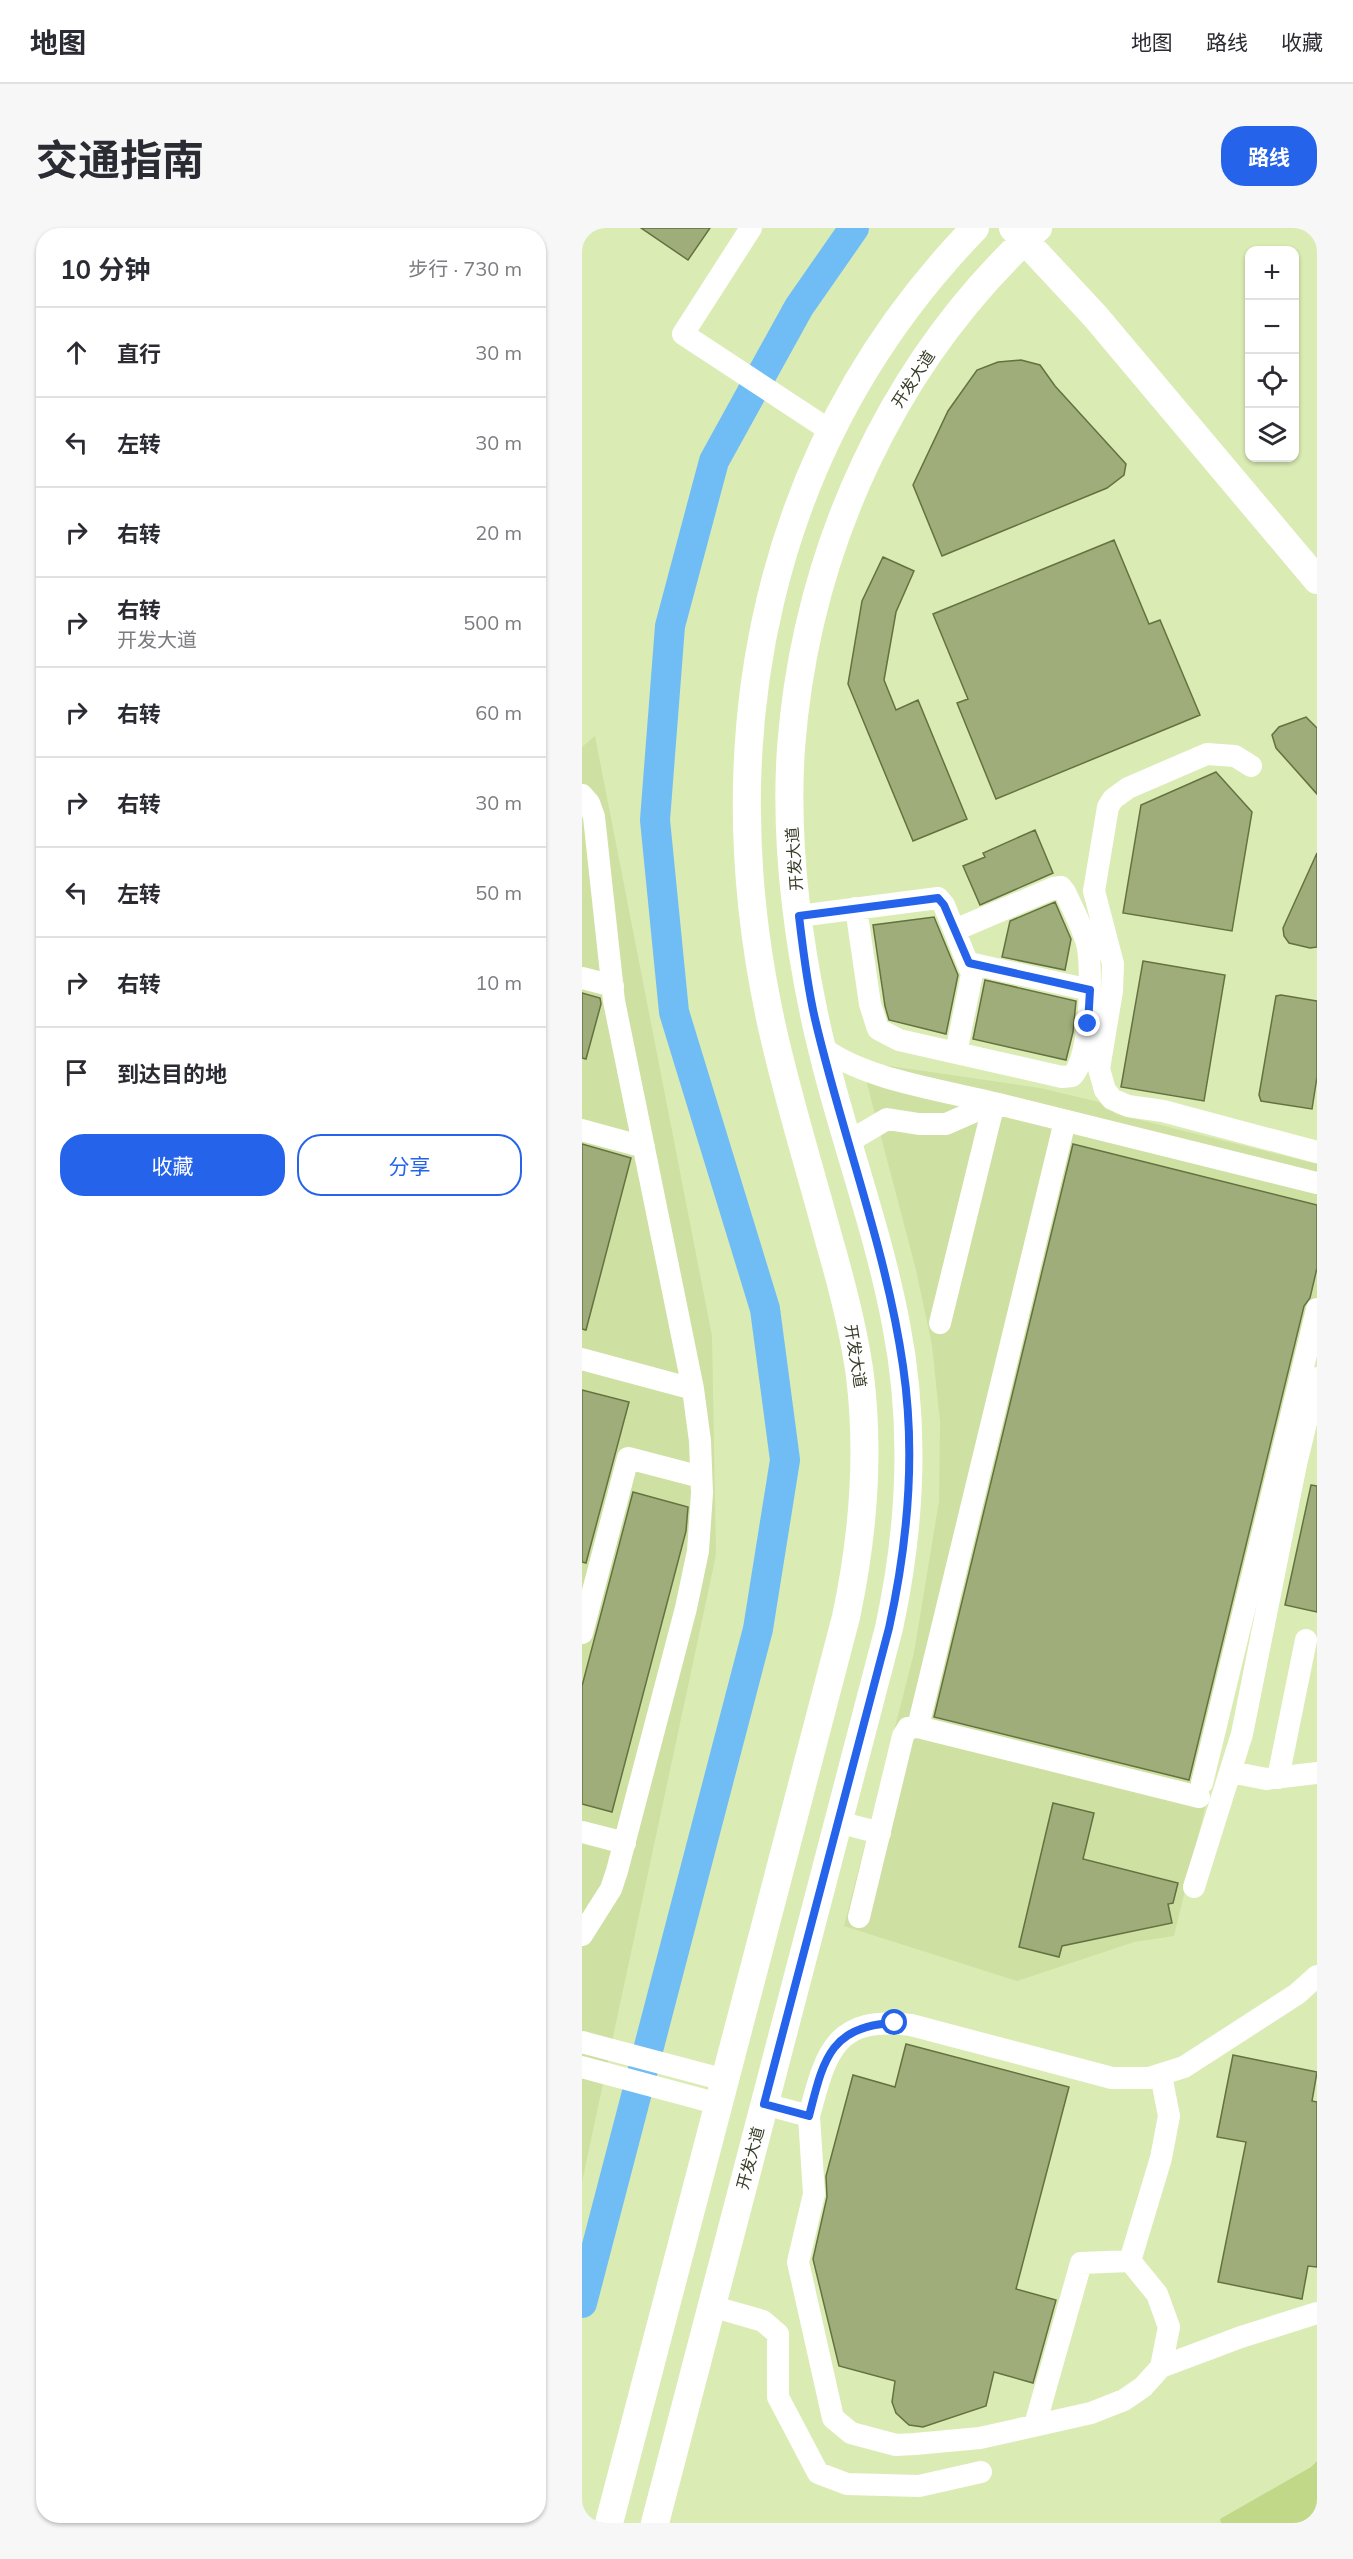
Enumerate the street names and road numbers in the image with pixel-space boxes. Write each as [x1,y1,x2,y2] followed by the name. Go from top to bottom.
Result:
[887,347,939,411] street label: 开发大道
[782,826,806,892] street label: 开发大道
[841,1323,871,1389] street label: 开发大道
[732,2124,768,2192] street label: 开发大道

